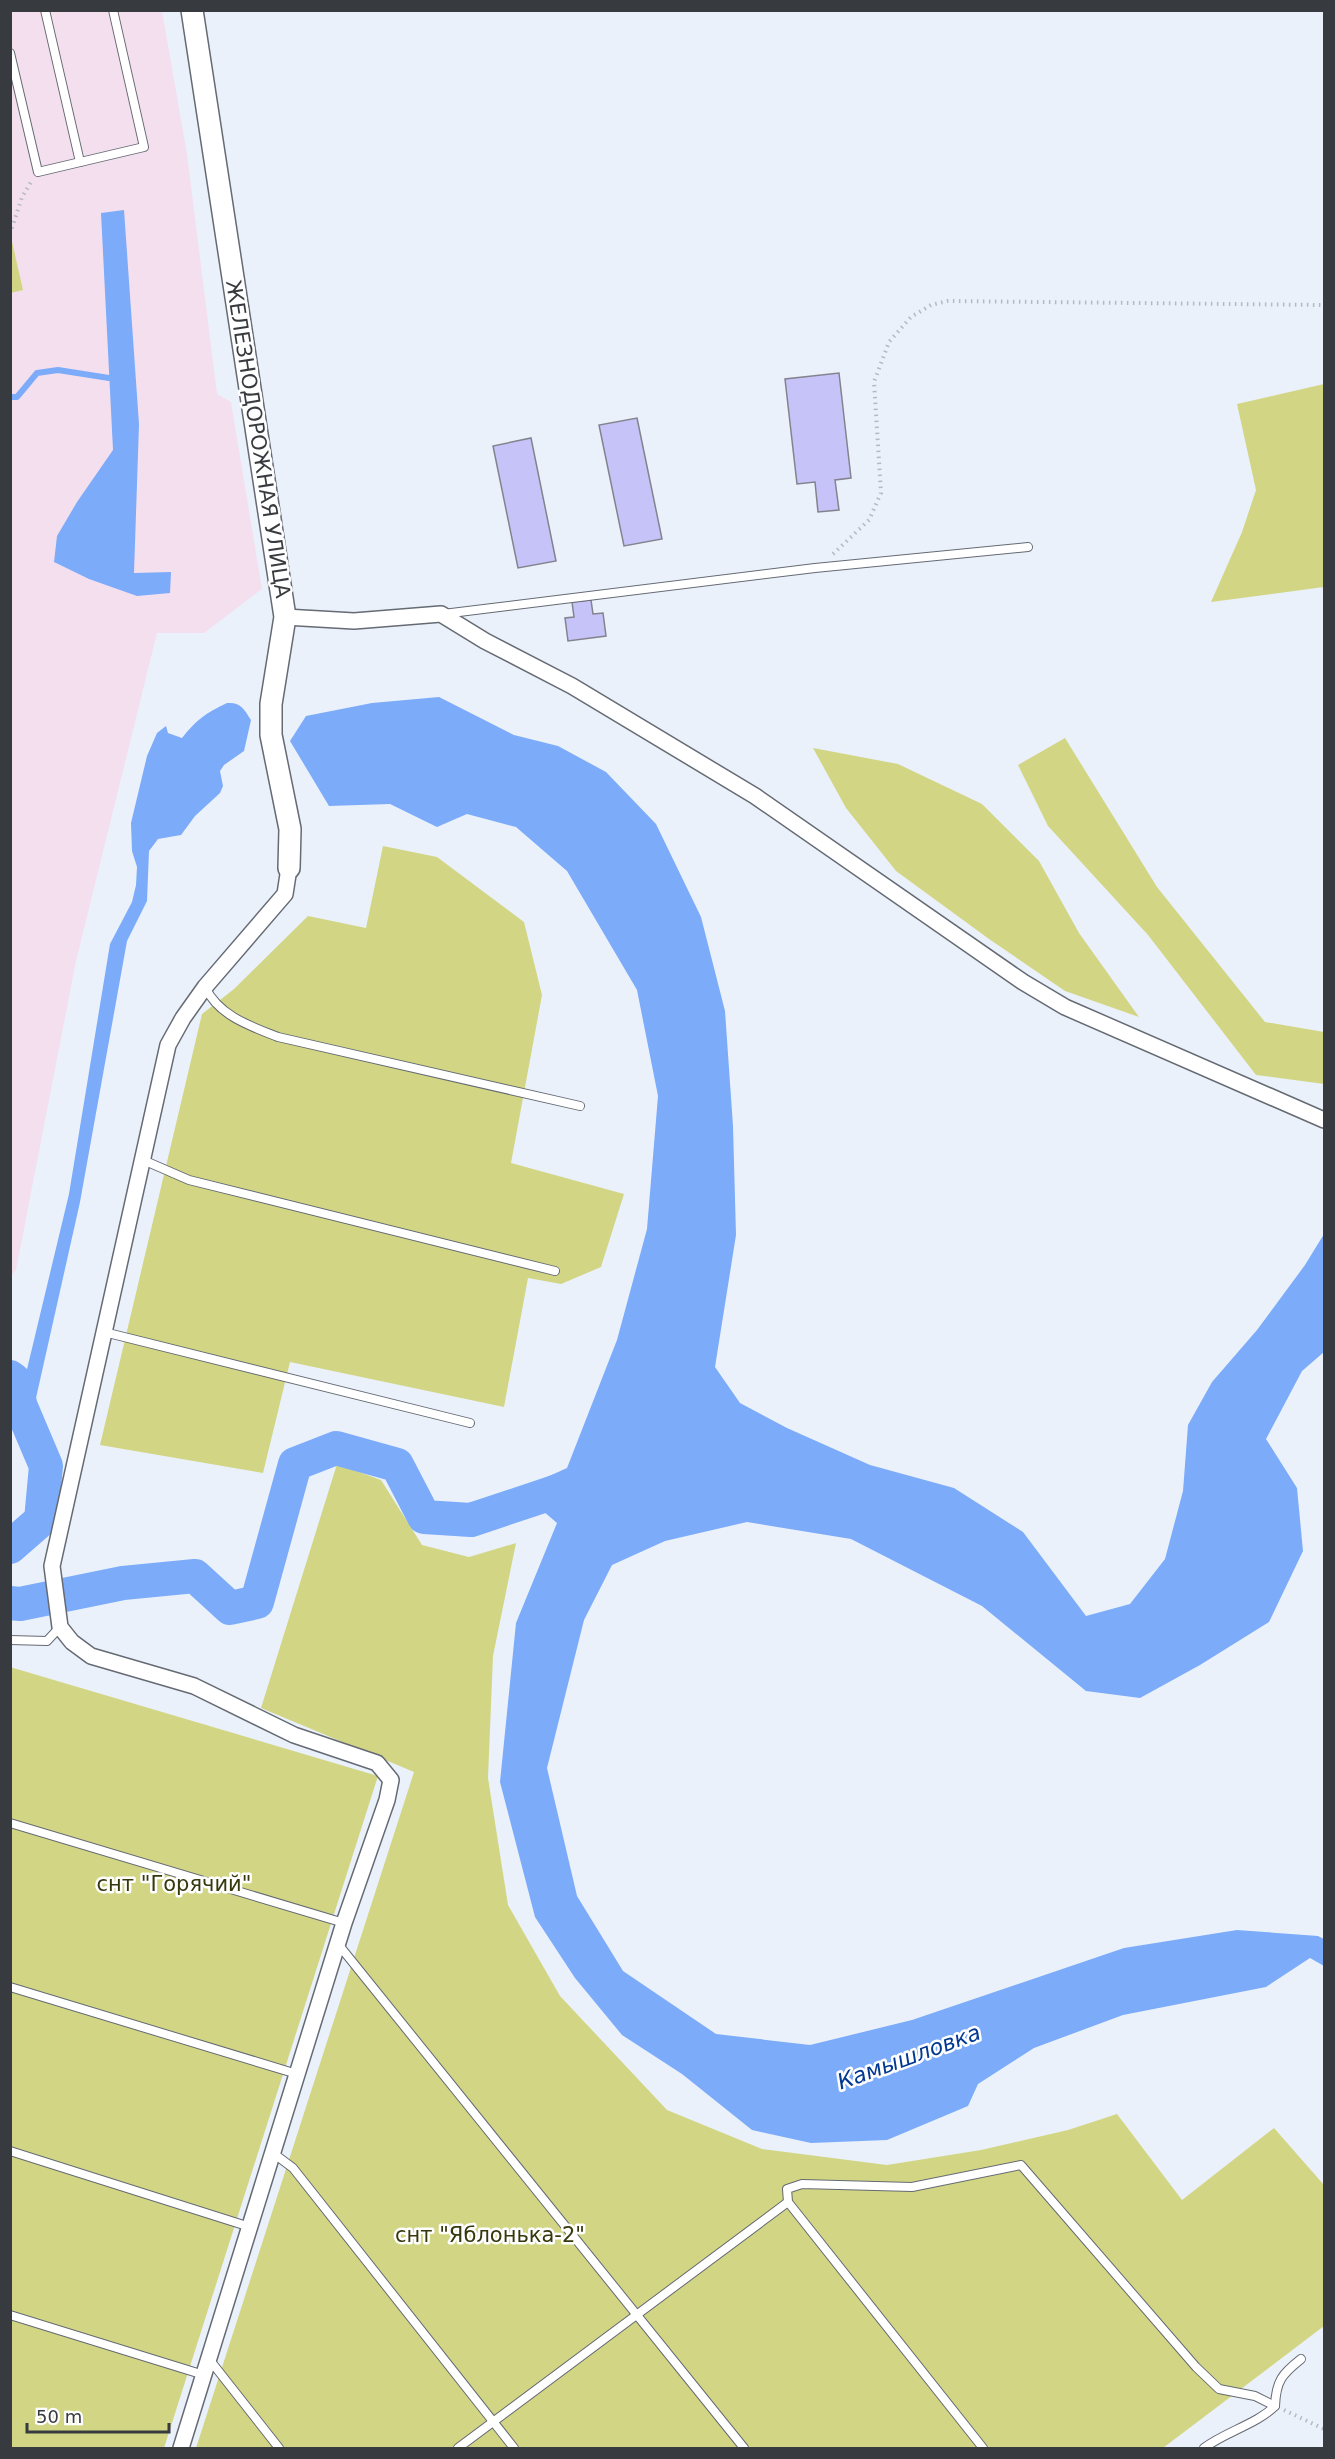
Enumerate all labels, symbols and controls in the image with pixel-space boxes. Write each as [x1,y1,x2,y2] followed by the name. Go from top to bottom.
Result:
[221,278,295,600] street label: ЖЕЛЕЗНОДОРОЖНАЯ УЛИЦА
[97,1872,251,1896] park label: снт "Горячий"
[834,2020,984,2094] water label: Камышловка
[395,2223,585,2247] park label: снт "Яблонька-2"
[27,2396,170,2434] scale bar
[36,2406,82,2427] text: 50 m

